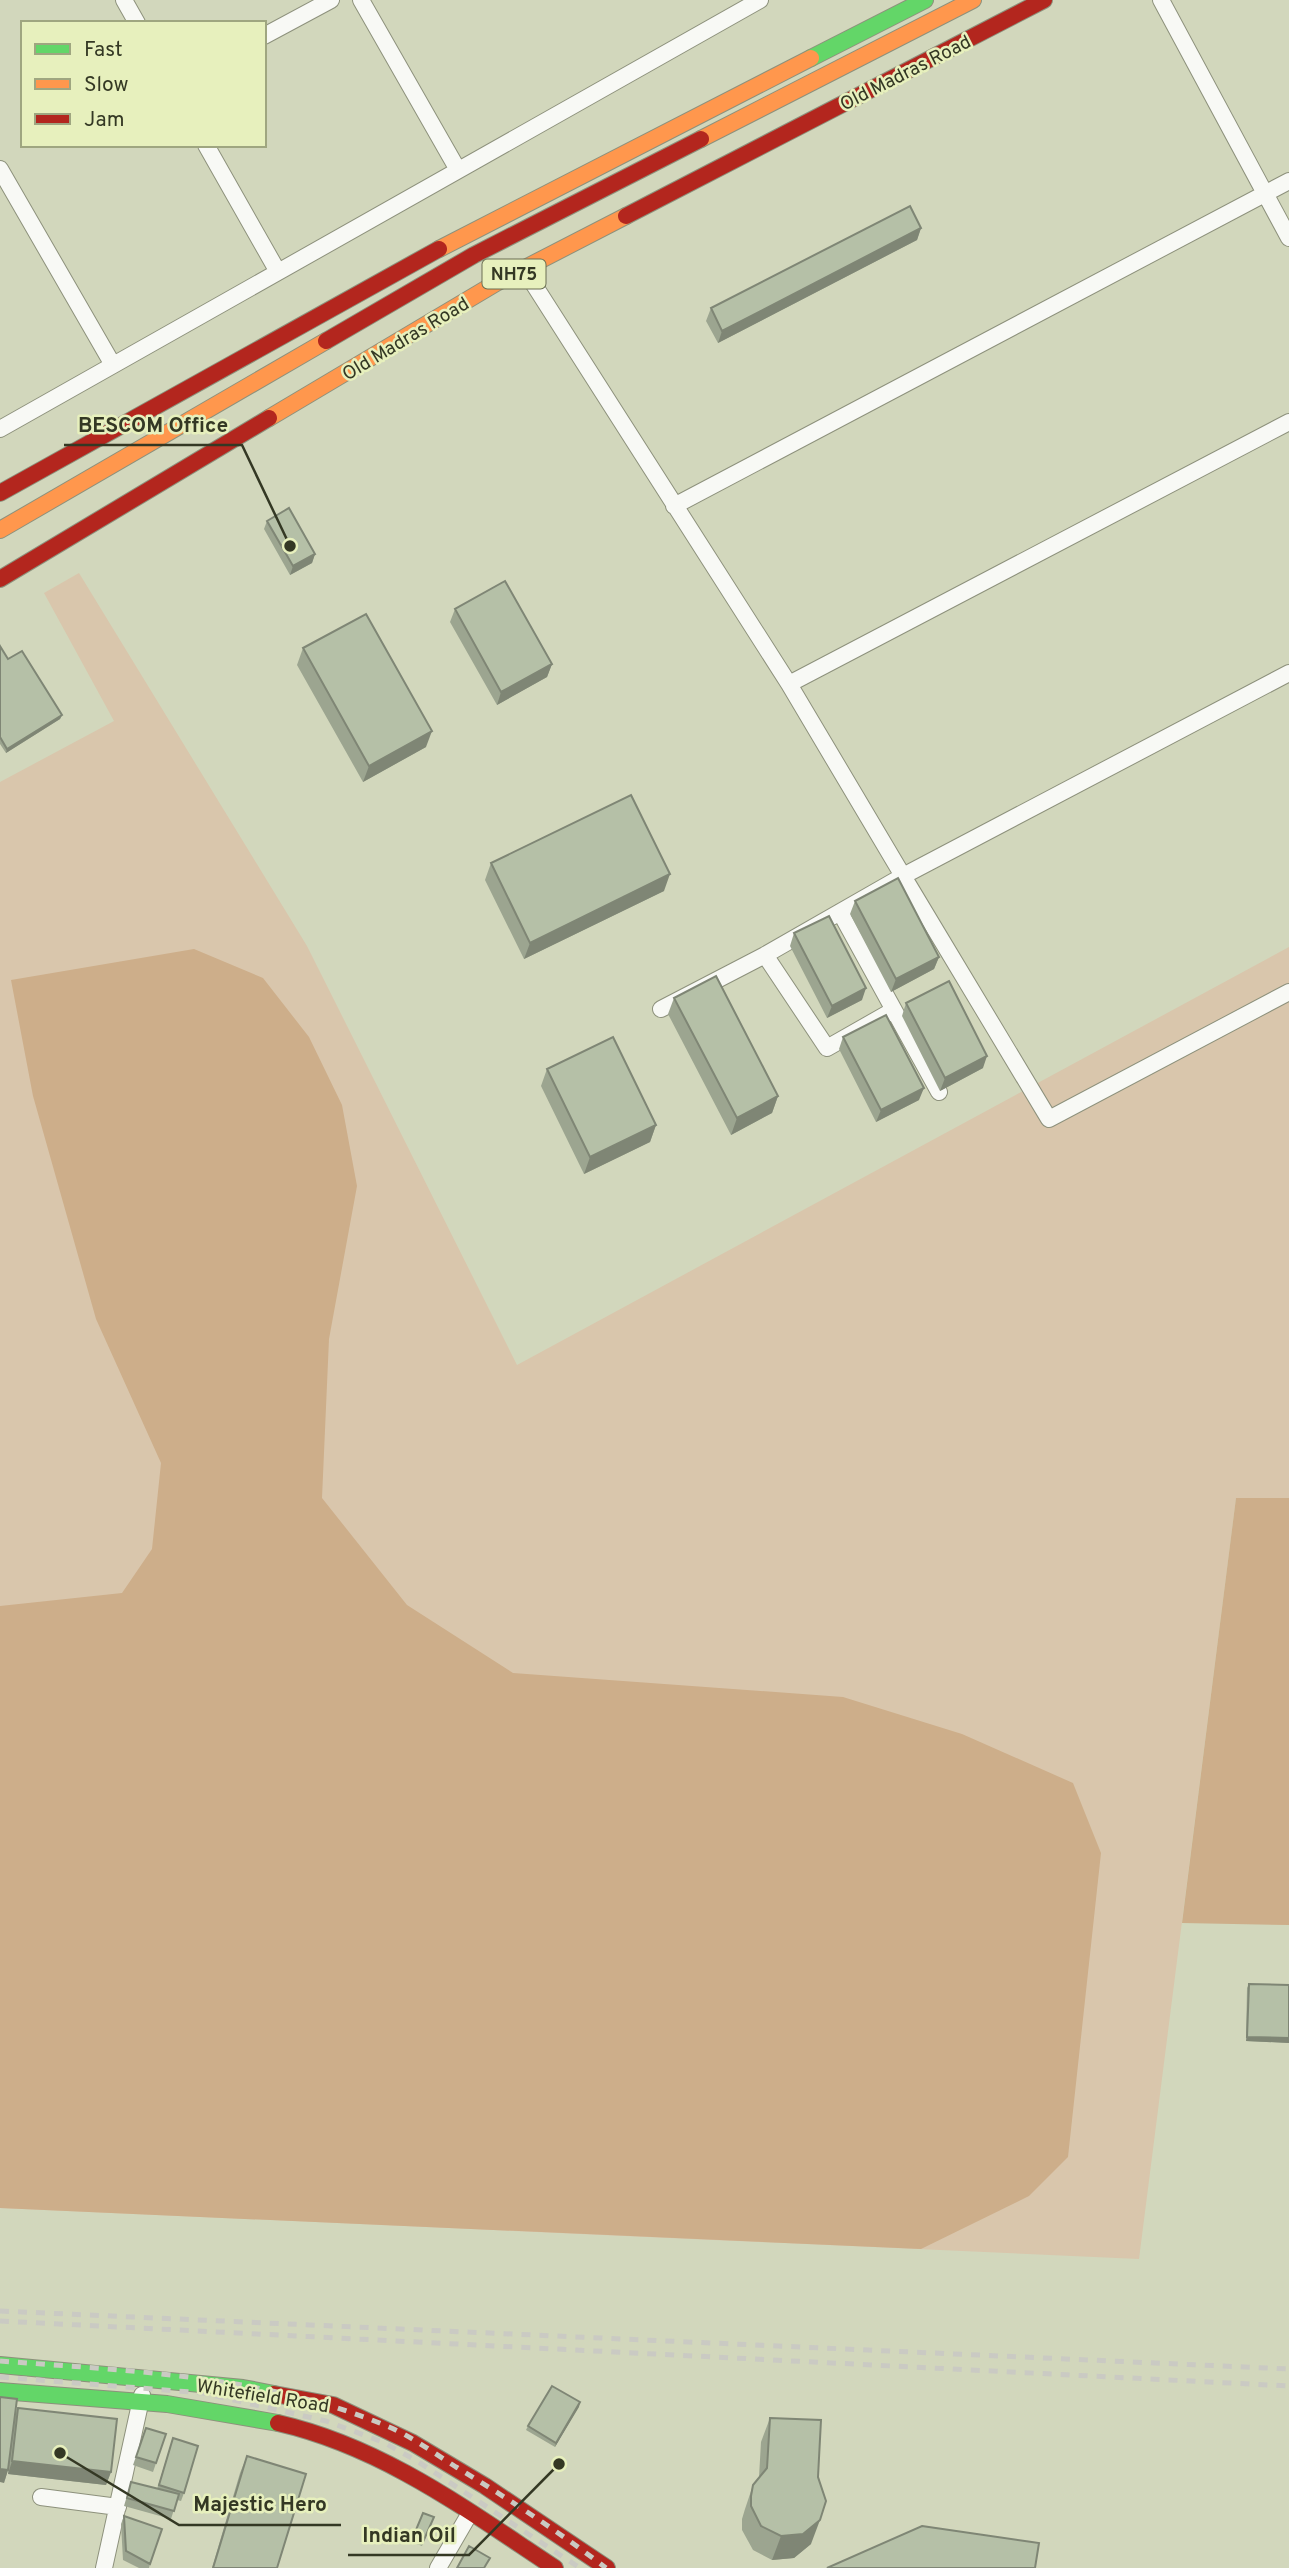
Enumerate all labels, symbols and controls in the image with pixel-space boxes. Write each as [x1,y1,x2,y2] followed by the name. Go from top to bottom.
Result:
[21,21,266,147] legend
[836,30,976,117] street label: Old Madras Road
[84,37,123,64] text: Fast
[84,72,129,99] text: Slow
[84,107,125,134] text: Jam
[482,260,546,288] road number: NH75
[338,292,474,387] street label: Old Madras Road
[64,403,242,445] callout: BESCOM Office
[78,413,228,440] text: BESCOM Office
[195,2375,331,2419] street label: Whitefield Road
[179,2483,341,2525] callout: Majestic Hero
[193,2492,327,2519] text: Majestic Hero
[348,2513,469,2555] callout: Indian Oil
[362,2523,456,2550] text: Indian Oil

